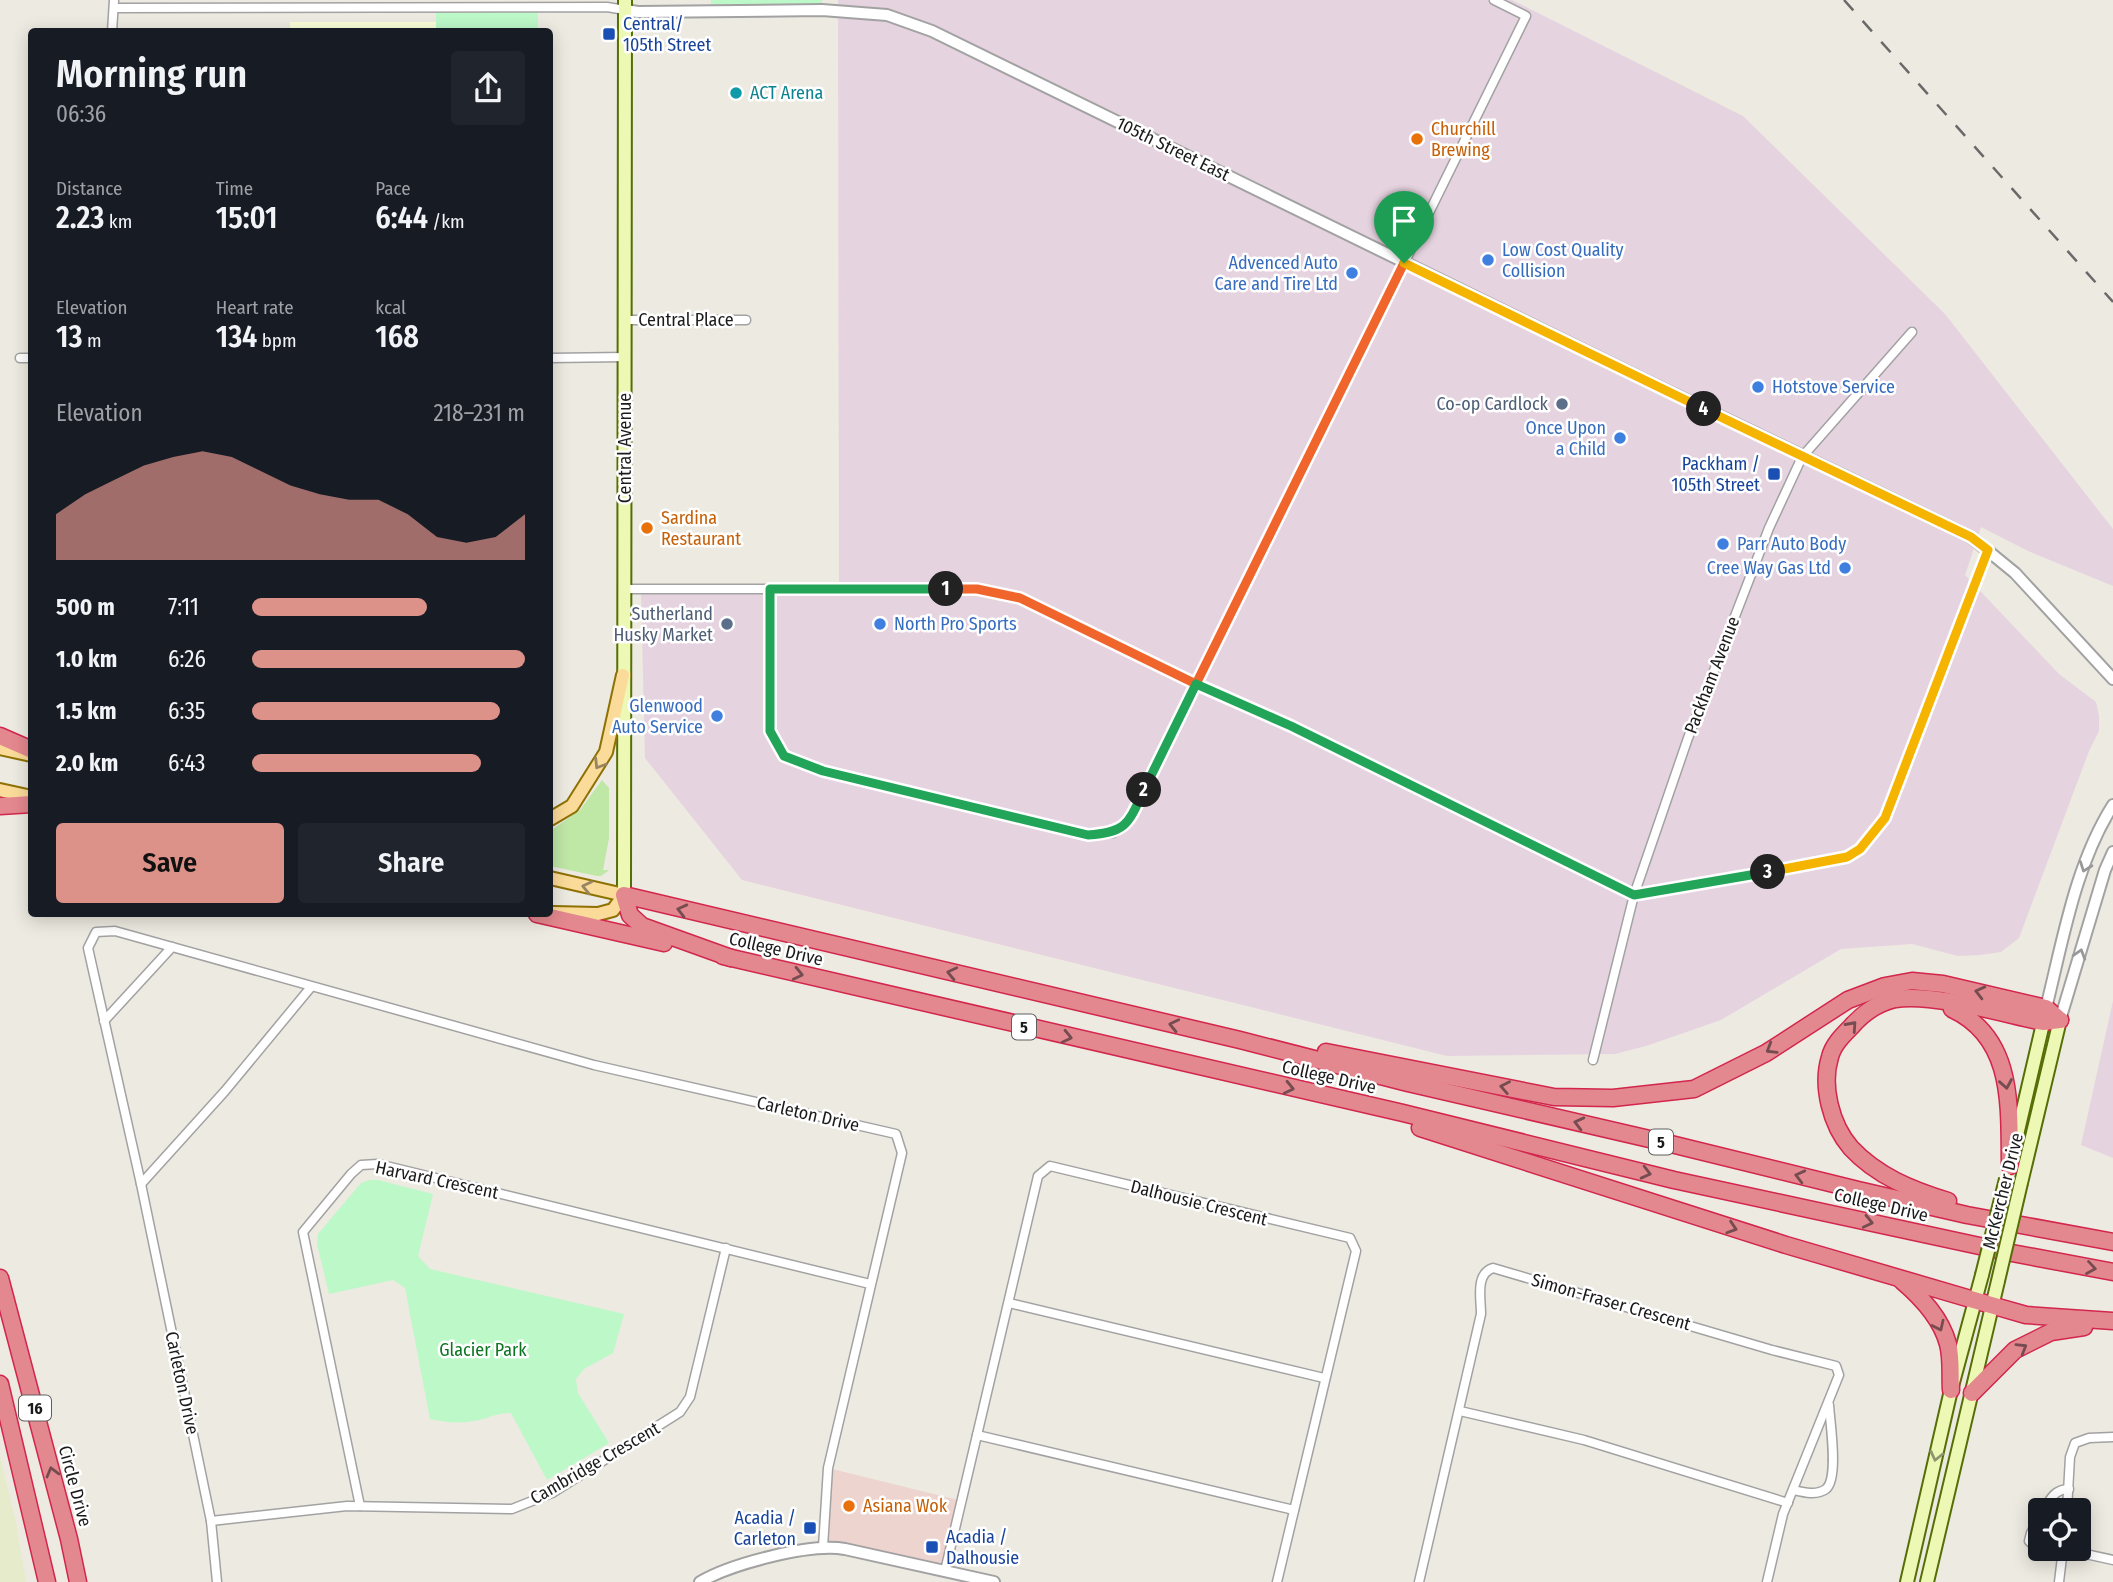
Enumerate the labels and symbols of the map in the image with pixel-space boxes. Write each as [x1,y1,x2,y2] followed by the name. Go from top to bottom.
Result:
[623,13,712,56] place label: Central/ 105th Street
[601,26,617,42] marker: Central/ 105th Street
[750,82,823,104] place label: ACT Arena
[728,85,744,101] marker: ACT Arena
[1113,112,1233,186] street label: 105th Street East
[1431,118,1496,161] place label: Churchill Brewing
[1409,131,1425,147] marker: Churchill Brewing
[1374,191,1434,263] pin
[1502,239,1624,282] place label: Low Cost Quality Collision
[1215,252,1338,295] place label: Advenced Auto Care and Tire Ltd
[1480,252,1496,268] marker: Low Cost Quality Collision
[1344,265,1360,281] marker: Advenced Auto Care and Tire Ltd
[638,309,734,331] street label: Central Place
[1772,376,1895,398] place label: Hotstove Service
[1750,379,1766,395] marker: Hotstove Service
[1686,392,1722,426] pin: 4
[614,393,636,503] street label: Central Avenue
[1436,393,1549,415] place label: Co-op Cardlock
[1554,396,1570,412] marker: Co-op Cardlock
[1526,417,1606,460] place label: Once Upon a Child
[1612,430,1628,446] marker: Once Upon a Child
[1672,453,1760,496] place label: Packham / 105th Street
[1766,466,1782,482] marker: Packham / 105th Street
[661,507,741,550] place label: Sardina Restaurant
[639,520,655,536] marker: Sardina Restaurant
[1737,533,1846,555] place label: Parr Auto Body
[1715,536,1731,552] marker: Parr Auto Body
[1707,557,1831,579] place label: Cree Way Gas Ltd
[1837,560,1853,576] marker: Cree Way Gas Ltd
[928,572,964,606] pin: 1
[613,603,713,646] place label: Sutherland Husky Market
[894,613,1017,635] place label: North Pro Sports
[1680,613,1745,737] street label: Packham Avenue
[719,616,735,632] marker: Sutherland Husky Market
[872,616,888,632] marker: North Pro Sports
[612,695,703,738] place label: Glenwood Auto Service
[709,708,725,724] marker: Glenwood Auto Service
[594,756,607,769] one-way arrow
[1126,772,1162,808] pin: 2
[1750,854,1786,890] pin: 3
[2079,861,2093,873] one-way arrow
[581,880,593,895] one-way arrow
[676,904,688,918] one-way arrow
[727,927,825,971] street label: College Drive
[2071,949,2086,961] one-way arrow
[792,965,804,980] one-way arrow
[947,967,959,982] one-way arrow
[1974,986,1986,1000] one-way arrow
[1012,1015,1036,1040] road number: 5
[1168,1019,1180,1033] one-way arrow
[1843,1021,1856,1034] one-way arrow
[1061,1028,1073,1043] one-way arrow
[1765,1041,1778,1054] one-way arrow
[1280,1055,1378,1099] street label: College Drive
[1998,1078,2013,1090] one-way arrow
[1283,1080,1295,1095] one-way arrow
[1499,1081,1511,1096] one-way arrow
[755,1092,862,1136] street label: Carleton Drive
[1573,1117,1585,1131] one-way arrow
[1649,1130,1673,1154] road number: 5
[1978,1130,2028,1251] street label: McKercher Drive
[374,1156,501,1204] street label: Harvard Crescent
[1640,1165,1652,1180] one-way arrow
[1794,1170,1806,1184] one-way arrow
[1128,1175,1270,1231] street label: Dalhousie Crescent
[1832,1183,1930,1227] street label: College Drive
[1862,1214,1874,1228] one-way arrow
[1726,1219,1738,1234] one-way arrow
[2085,1261,2097,1276] one-way arrow
[1529,1269,1693,1335] street label: Simon-Fraser Crescent
[1931,1319,1945,1331] one-way arrow
[160,1330,204,1437] street label: Carleton Drive
[439,1339,527,1361] park label: Glacier Park
[2015,1343,2028,1356] one-way arrow
[19,1396,51,1420] road number: 16
[526,1417,664,1509] street label: Cambridge Crescent
[54,1443,96,1529] street label: Circle Drive
[1930,1450,1944,1462] one-way arrow
[46,1467,60,1479] one-way arrow
[863,1495,948,1517] place label: Asiana Wok
[841,1498,857,1514] marker: Asiana Wok
[734,1507,796,1550] place label: Acadia / Carleton
[802,1520,818,1536] marker: Acadia / Carleton
[946,1526,1019,1569] place label: Acadia / Dalhousie
[924,1539,940,1555] marker: Acadia / Dalhousie

